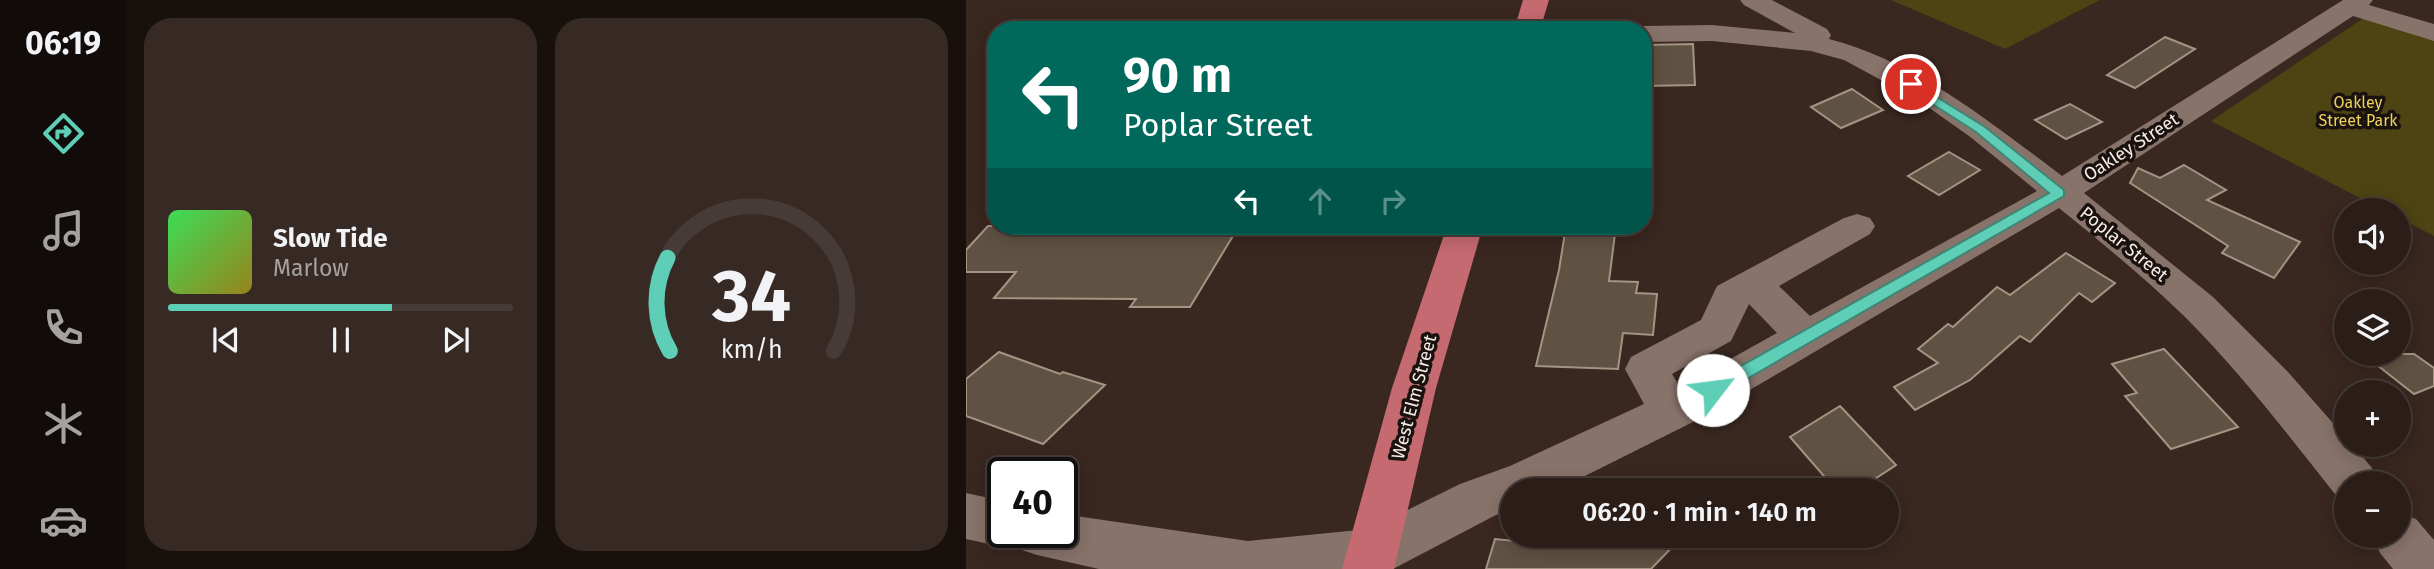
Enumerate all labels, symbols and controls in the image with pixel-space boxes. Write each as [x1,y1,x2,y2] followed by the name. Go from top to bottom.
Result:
[25,24,101,62] text: 06:19
[1123,46,1232,105] text: 90 m
[1008,49,1099,140] icon: left
[1881,54,1941,114] pin
[1892,65,1930,103] icon: arrive
[2318,93,2398,130] park label: Oakley Street Park
[1123,106,1313,144] text: Poplar Street
[2079,108,2183,186] street label: Oakley Street
[39,109,88,158] icon: directions
[1228,182,1266,220] icon: left
[1301,182,1339,220] icon: ahead
[1374,182,1412,220] icon: right
[2334,198,2411,548] map controls
[2334,198,2411,275] button: sound
[2076,202,2173,286] street label: Poplar Street
[39,206,88,255] icon: music
[273,223,388,254] text: Slow Tide
[711,253,791,340] text: 34
[273,254,349,282] text: Marlow
[2334,289,2411,366] button: layers
[39,303,88,352] icon: phone
[207,321,245,359] icon: previous
[322,321,360,359] icon: pause
[437,321,475,359] icon: next
[1387,332,1441,462] street label: West Elm Street
[721,334,782,364] text: km/h
[1676,353,1750,427] position arrow
[2334,380,2411,457] button: +
[39,399,88,448] icon: climate
[987,457,1078,548] speed limit sign: 40
[2334,471,2411,548] button: −
[39,496,88,545] icon: car
[1582,497,1817,528] text: 06:20 · 1 min · 140 m

